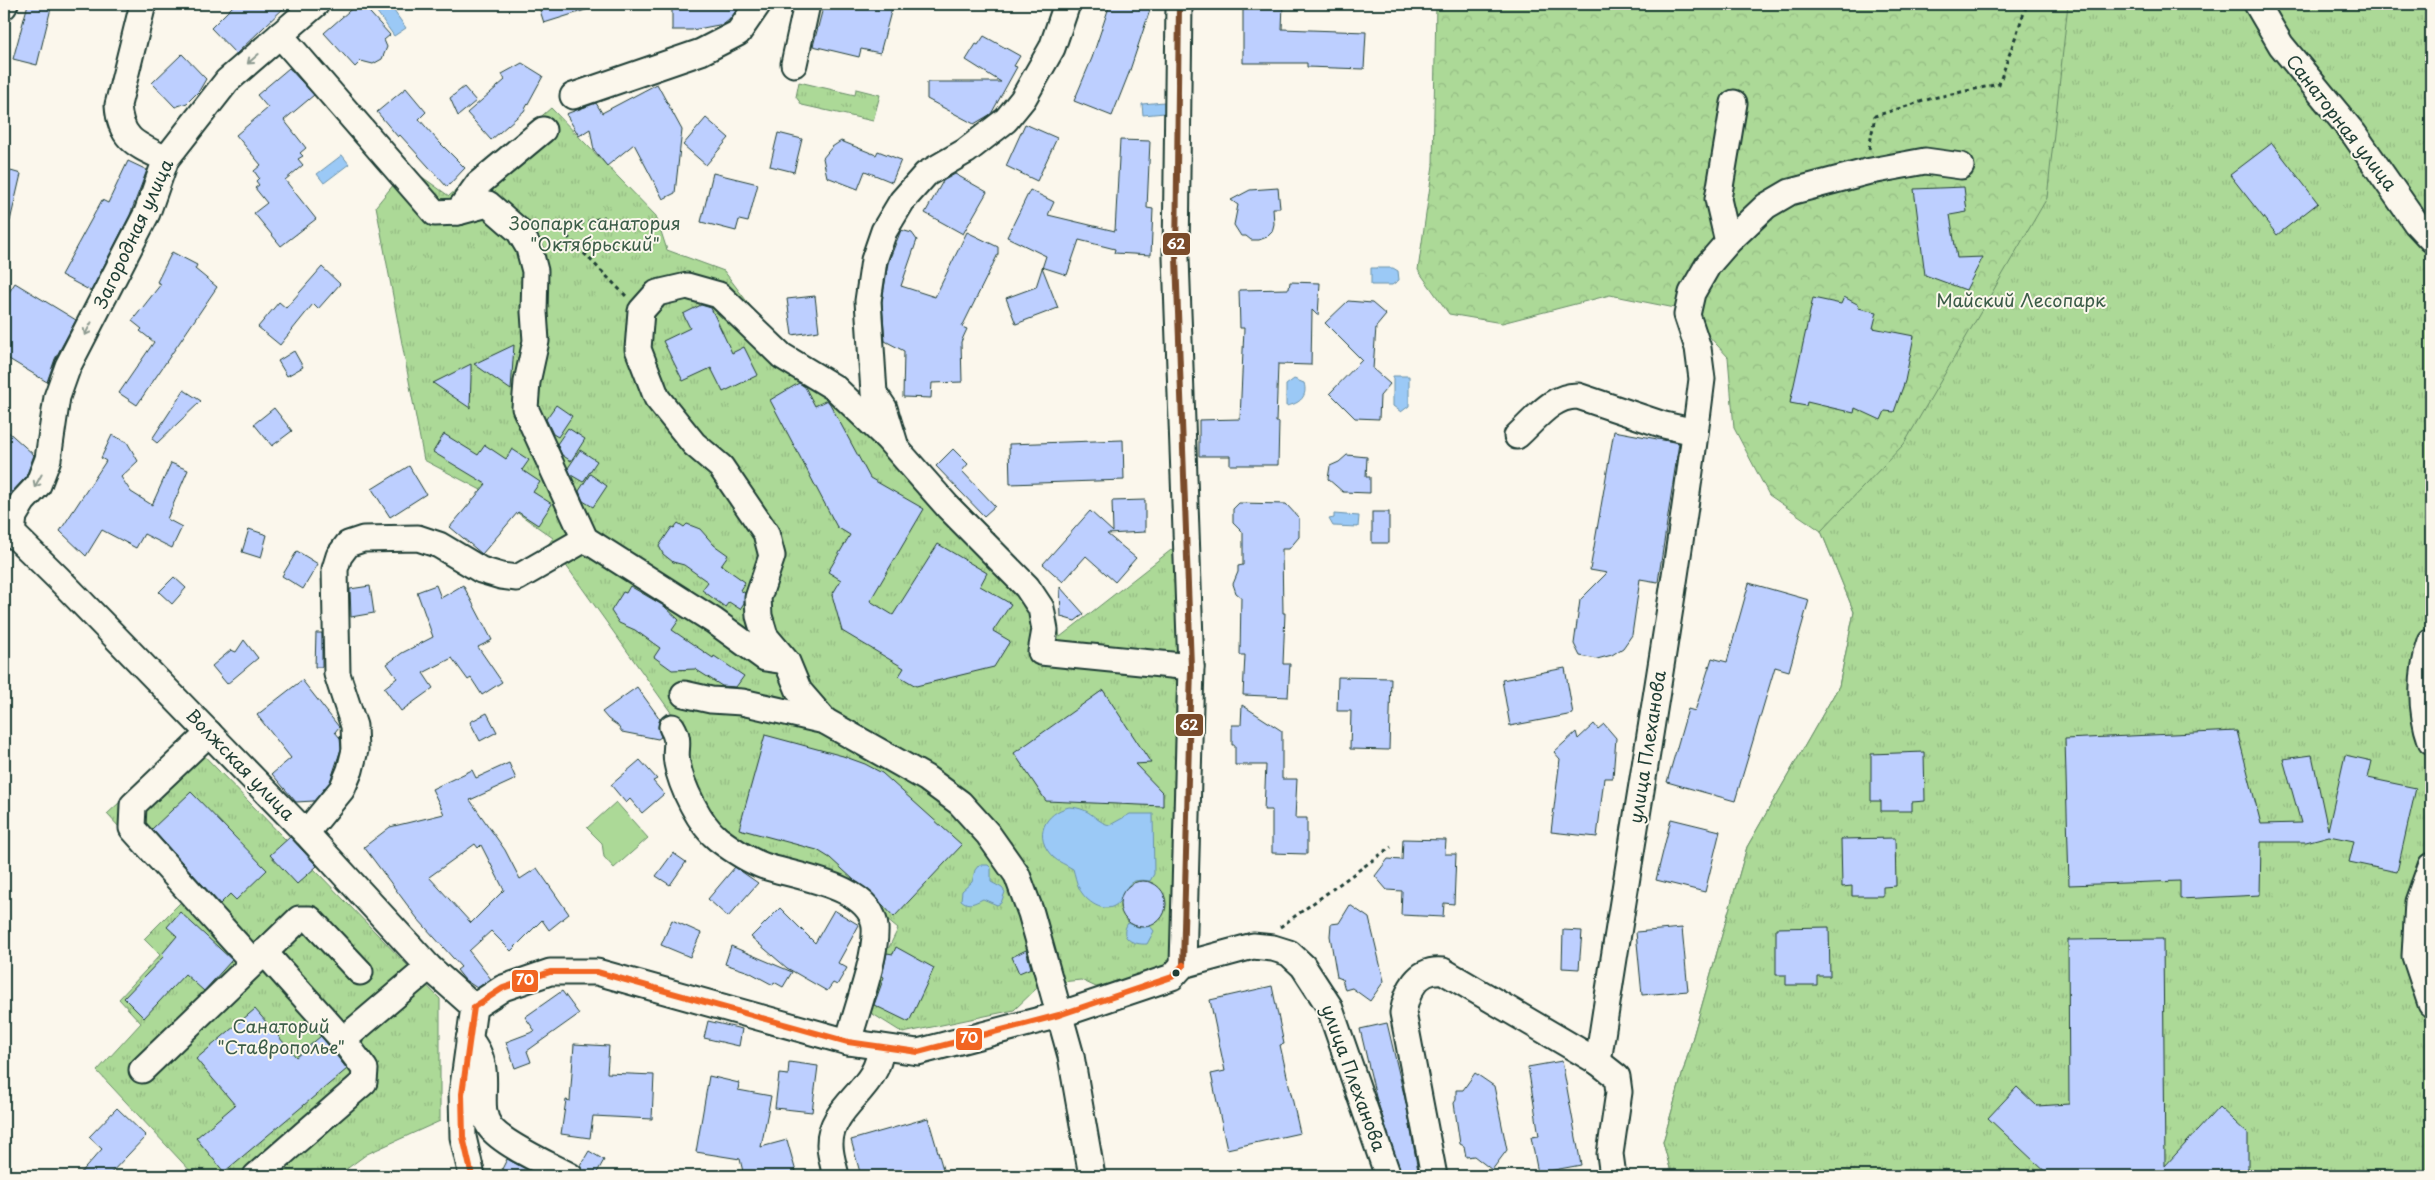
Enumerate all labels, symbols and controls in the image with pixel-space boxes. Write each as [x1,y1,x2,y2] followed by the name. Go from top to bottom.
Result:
[2280,48,2405,197] street label: Санаторная улица
[247,53,260,64] one-way arrow
[86,154,179,313] street label: Загородная улица
[508,209,681,257] park label: Зоопарк санатория "Октябрьский"
[1162,232,1191,256] line badge: 62
[1167,233,1185,254] text: 62
[1936,286,2106,313] park label: Майский Лесопарк
[83,321,93,336] one-way arrow
[33,474,43,489] one-way arrow
[1621,668,1672,825] street label: улица Плеханова
[181,702,302,826] street label: Волжская улица
[1175,713,1204,737] line badge: 62
[1180,714,1198,735] text: 62
[1171,968,1181,978] unlabelled marker
[511,969,539,993] line badge: 70
[516,969,534,990] text: 70
[1315,1000,1394,1155] street label: улица Плеханова
[217,1012,345,1060] park label: Санаторий "Ставрополье"
[955,1027,983,1051] line badge: 70
[960,1027,978,1048] text: 70

